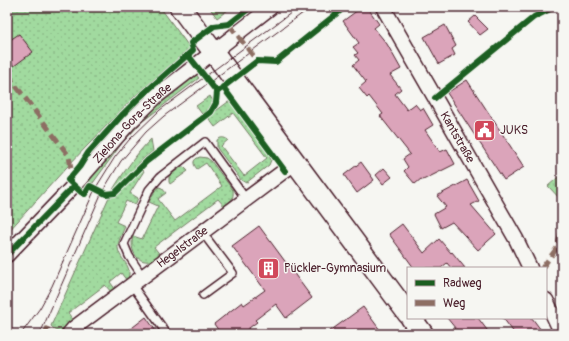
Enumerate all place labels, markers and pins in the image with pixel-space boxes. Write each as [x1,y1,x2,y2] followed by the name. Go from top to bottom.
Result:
[472,117,498,143] public building icon: JUKS
[500,123,528,138] place label: JUKS
[256,255,282,281] building icon: Pückler-Gymnasium
[284,261,386,276] place label: Pückler-Gymnasium

